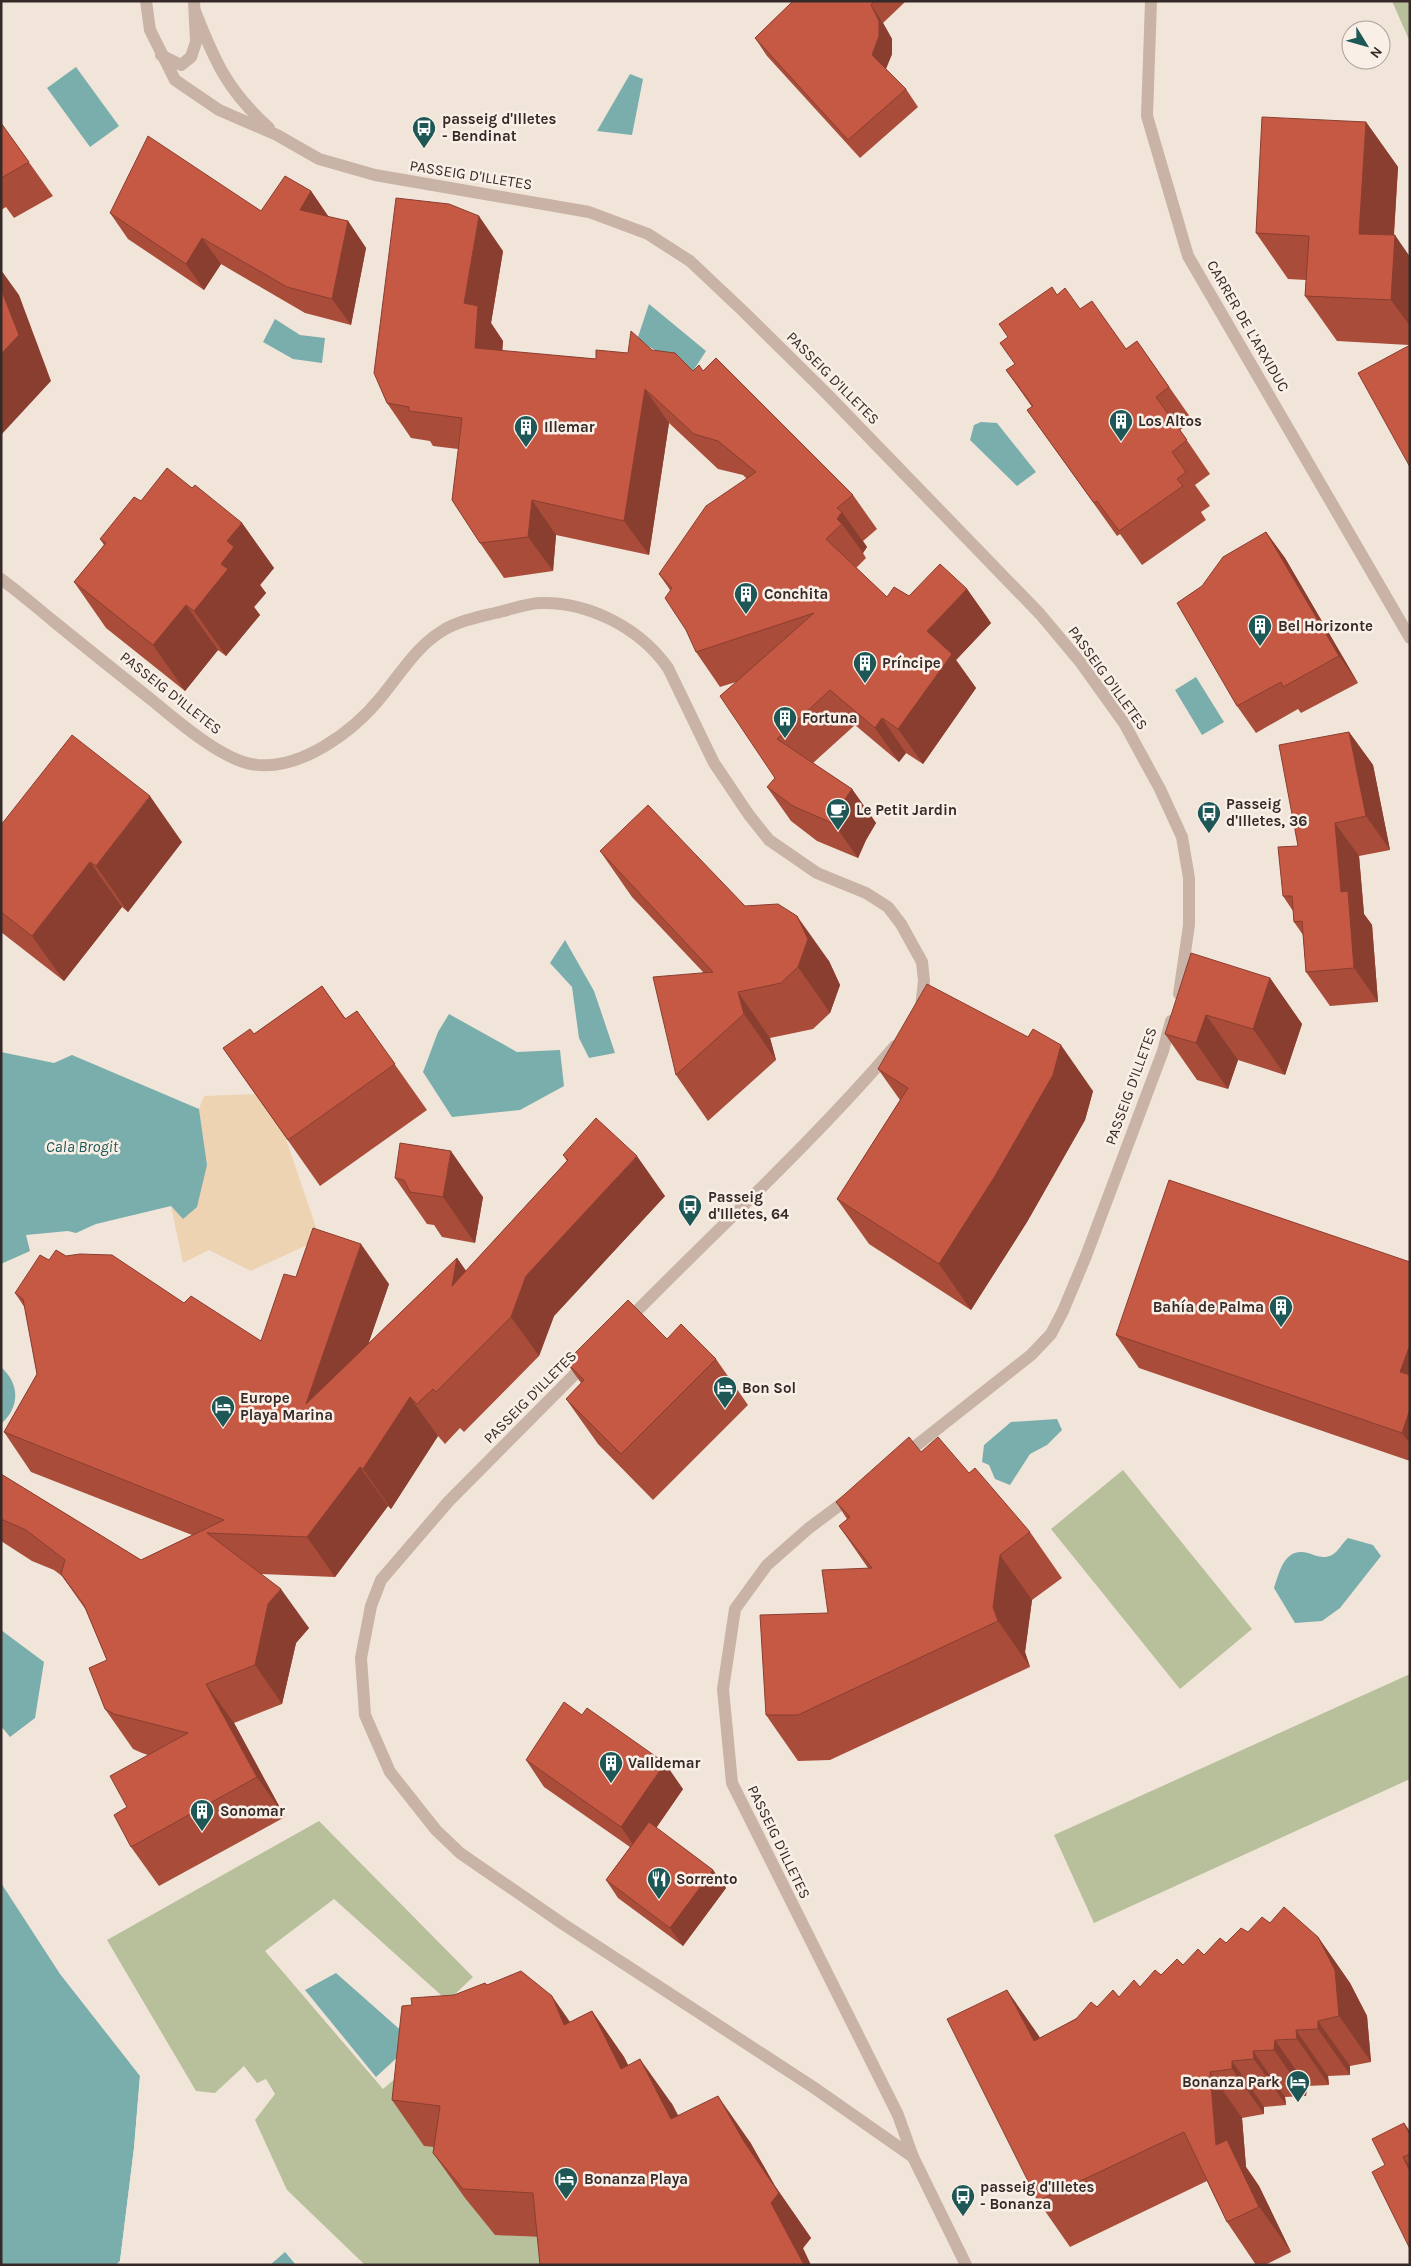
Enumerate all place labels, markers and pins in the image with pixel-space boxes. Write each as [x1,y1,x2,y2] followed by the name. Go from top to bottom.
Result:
[442,110,557,145] place label: passeig d'Illetes - Bendinat
[411,115,437,149] bus stop icon: passeig d'Illetes - Bendinat
[1108,408,1134,442] building icon: Los Altos
[1138,412,1202,430] place label: Los Altos
[513,414,539,448] building icon: Illemar
[544,418,595,436] place label: Illemar
[733,581,759,615] building icon: Conchita
[764,585,828,603] place label: Conchita
[1247,613,1273,647] building icon: Bel Horizonte
[1278,617,1373,635] place label: Bel Horizonte
[852,650,878,684] building icon: Príncipe
[882,654,941,672] place label: Príncipe
[772,705,798,739] building icon: Fortuna
[802,709,858,727] place label: Fortuna
[1226,795,1307,830] place label: Passeig d'Illetes, 36
[825,797,851,831] cafe icon: Le Petit Jardin
[1196,800,1222,834] bus stop icon: Passeig d'Illetes, 36
[856,801,957,819] place label: Le Petit Jardin
[708,1188,789,1223] place label: Passeig d'Illetes, 64
[677,1193,703,1227] bus stop icon: Passeig d'Illetes, 64
[1268,1294,1294,1328] building icon: Bahía de Palma
[1153,1298,1264,1316] place label: Bahía de Palma
[712,1375,738,1409] hotel icon: Bon Sol
[742,1379,796,1397] place label: Bon Sol
[240,1389,333,1424] place label: Europe Playa Marina
[210,1394,236,1428] hotel icon: Europe Playa Marina
[598,1750,624,1784] building icon: Valldemar
[628,1754,701,1772] place label: Valldemar
[189,1798,215,1832] building icon: Sonomar
[220,1802,285,1820] place label: Sonomar
[646,1866,672,1900] restaurant icon: Sorrento
[676,1870,738,1888] place label: Sorrento
[1285,2069,1311,2103] hotel icon: Bonanza Park
[1182,2073,1280,2091] place label: Bonanza Park
[553,2166,579,2200] hotel icon: Bonanza Playa
[584,2170,688,2188] place label: Bonanza Playa
[980,2178,1095,2213] place label: passeig d'Illetes - Bonanza
[950,2183,976,2217] bus stop icon: passeig d'Illetes - Bonanza

